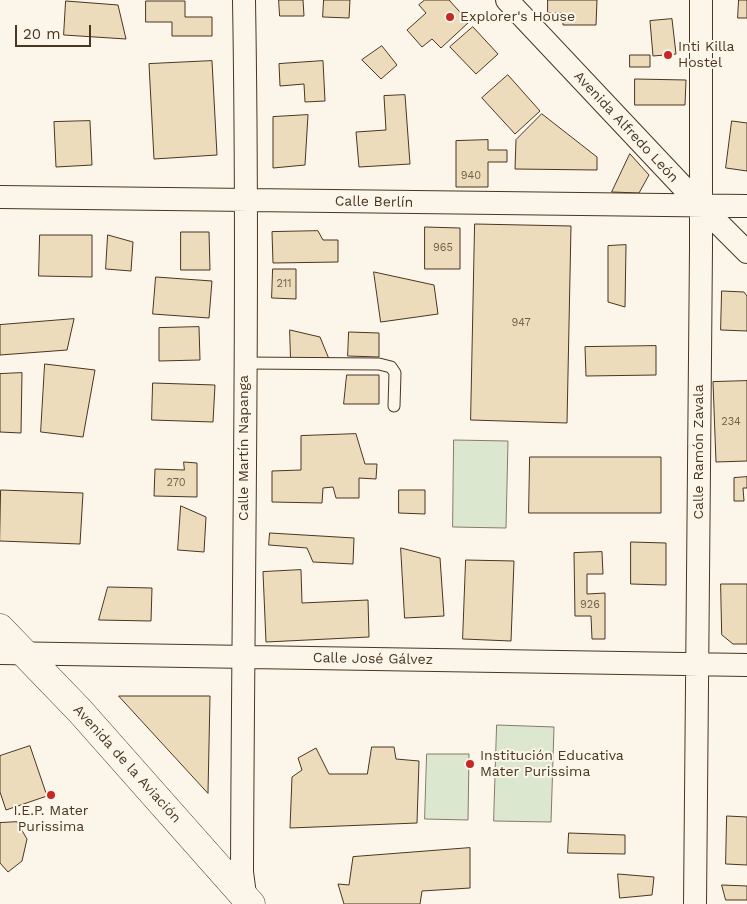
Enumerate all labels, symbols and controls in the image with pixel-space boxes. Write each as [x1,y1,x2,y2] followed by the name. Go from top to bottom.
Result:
[460,9,575,25] place label: Explorer's House
[444,11,456,23] marker: Explorer's House
[18,15,94,47] scale bar
[23,25,61,43] text: 20 m
[678,39,734,72] place label: Inti Killa Hostel
[662,49,674,61] marker: Inti Killa Hostel
[570,68,682,186] street label: Avenida Alfredo León
[461,169,481,183] house number: 940
[335,193,413,211] street label: Calle Berlín
[433,241,453,255] house number: 965
[277,277,291,291] house number: 211
[511,316,531,330] house number: 947
[236,375,252,521] street label: Calle Martín Napanga
[691,384,707,520] street label: Calle Ramón Zavala
[721,415,741,429] house number: 234
[167,476,185,490] house number: 270
[580,598,600,612] house number: 926
[313,650,433,668] street label: Calle José Gálvez
[70,702,184,826] street label: Avenida de la Aviación
[480,748,624,780] place label: Institución Educativa Mater Purissima
[464,758,476,770] marker: Institución Educativa Mater Purissima
[45,789,57,801] marker: I.E.P. Mater Purissima
[13,803,89,836] place label: I.E.P. Mater Purissima

